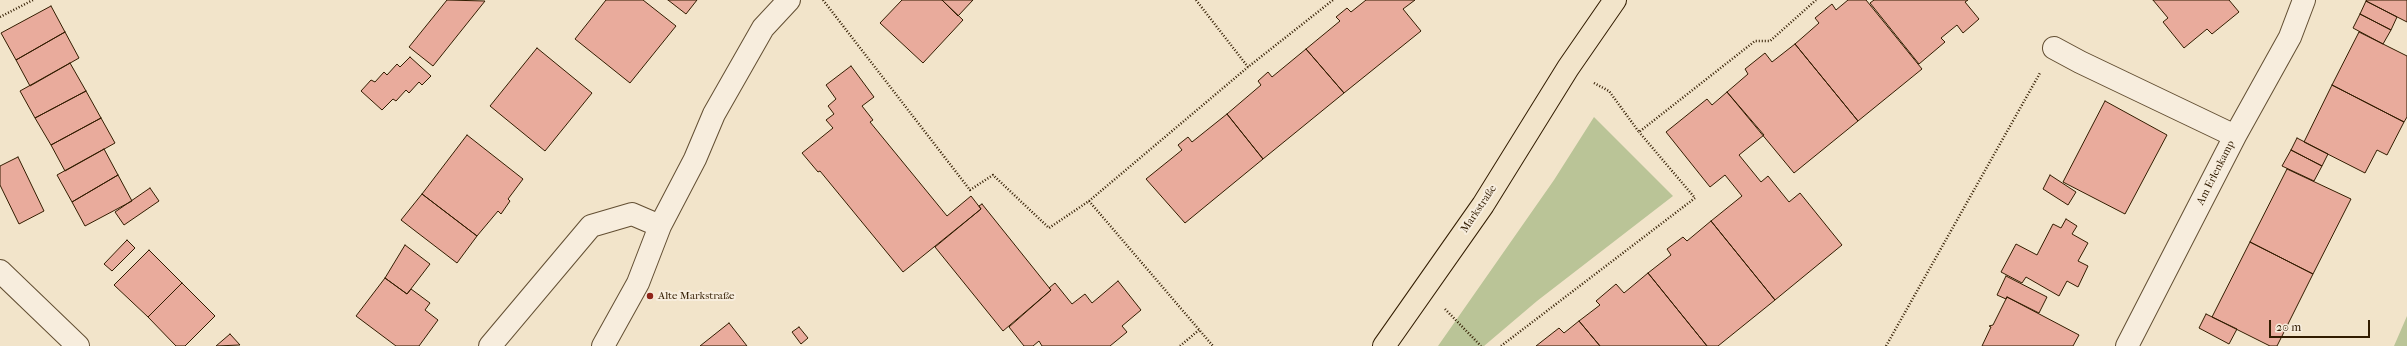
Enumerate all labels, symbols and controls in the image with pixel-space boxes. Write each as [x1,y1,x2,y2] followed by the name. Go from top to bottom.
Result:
[2194,139,2238,207] street label: Am Erlenkamp
[1458,183,1500,235] street label: Markstraße
[658,289,734,303] place label: Alte Markstraße
[645,291,655,301] marker: Alte Markstraße
[2271,312,2372,338] scale bar
[2276,320,2301,334] text: 20 m

